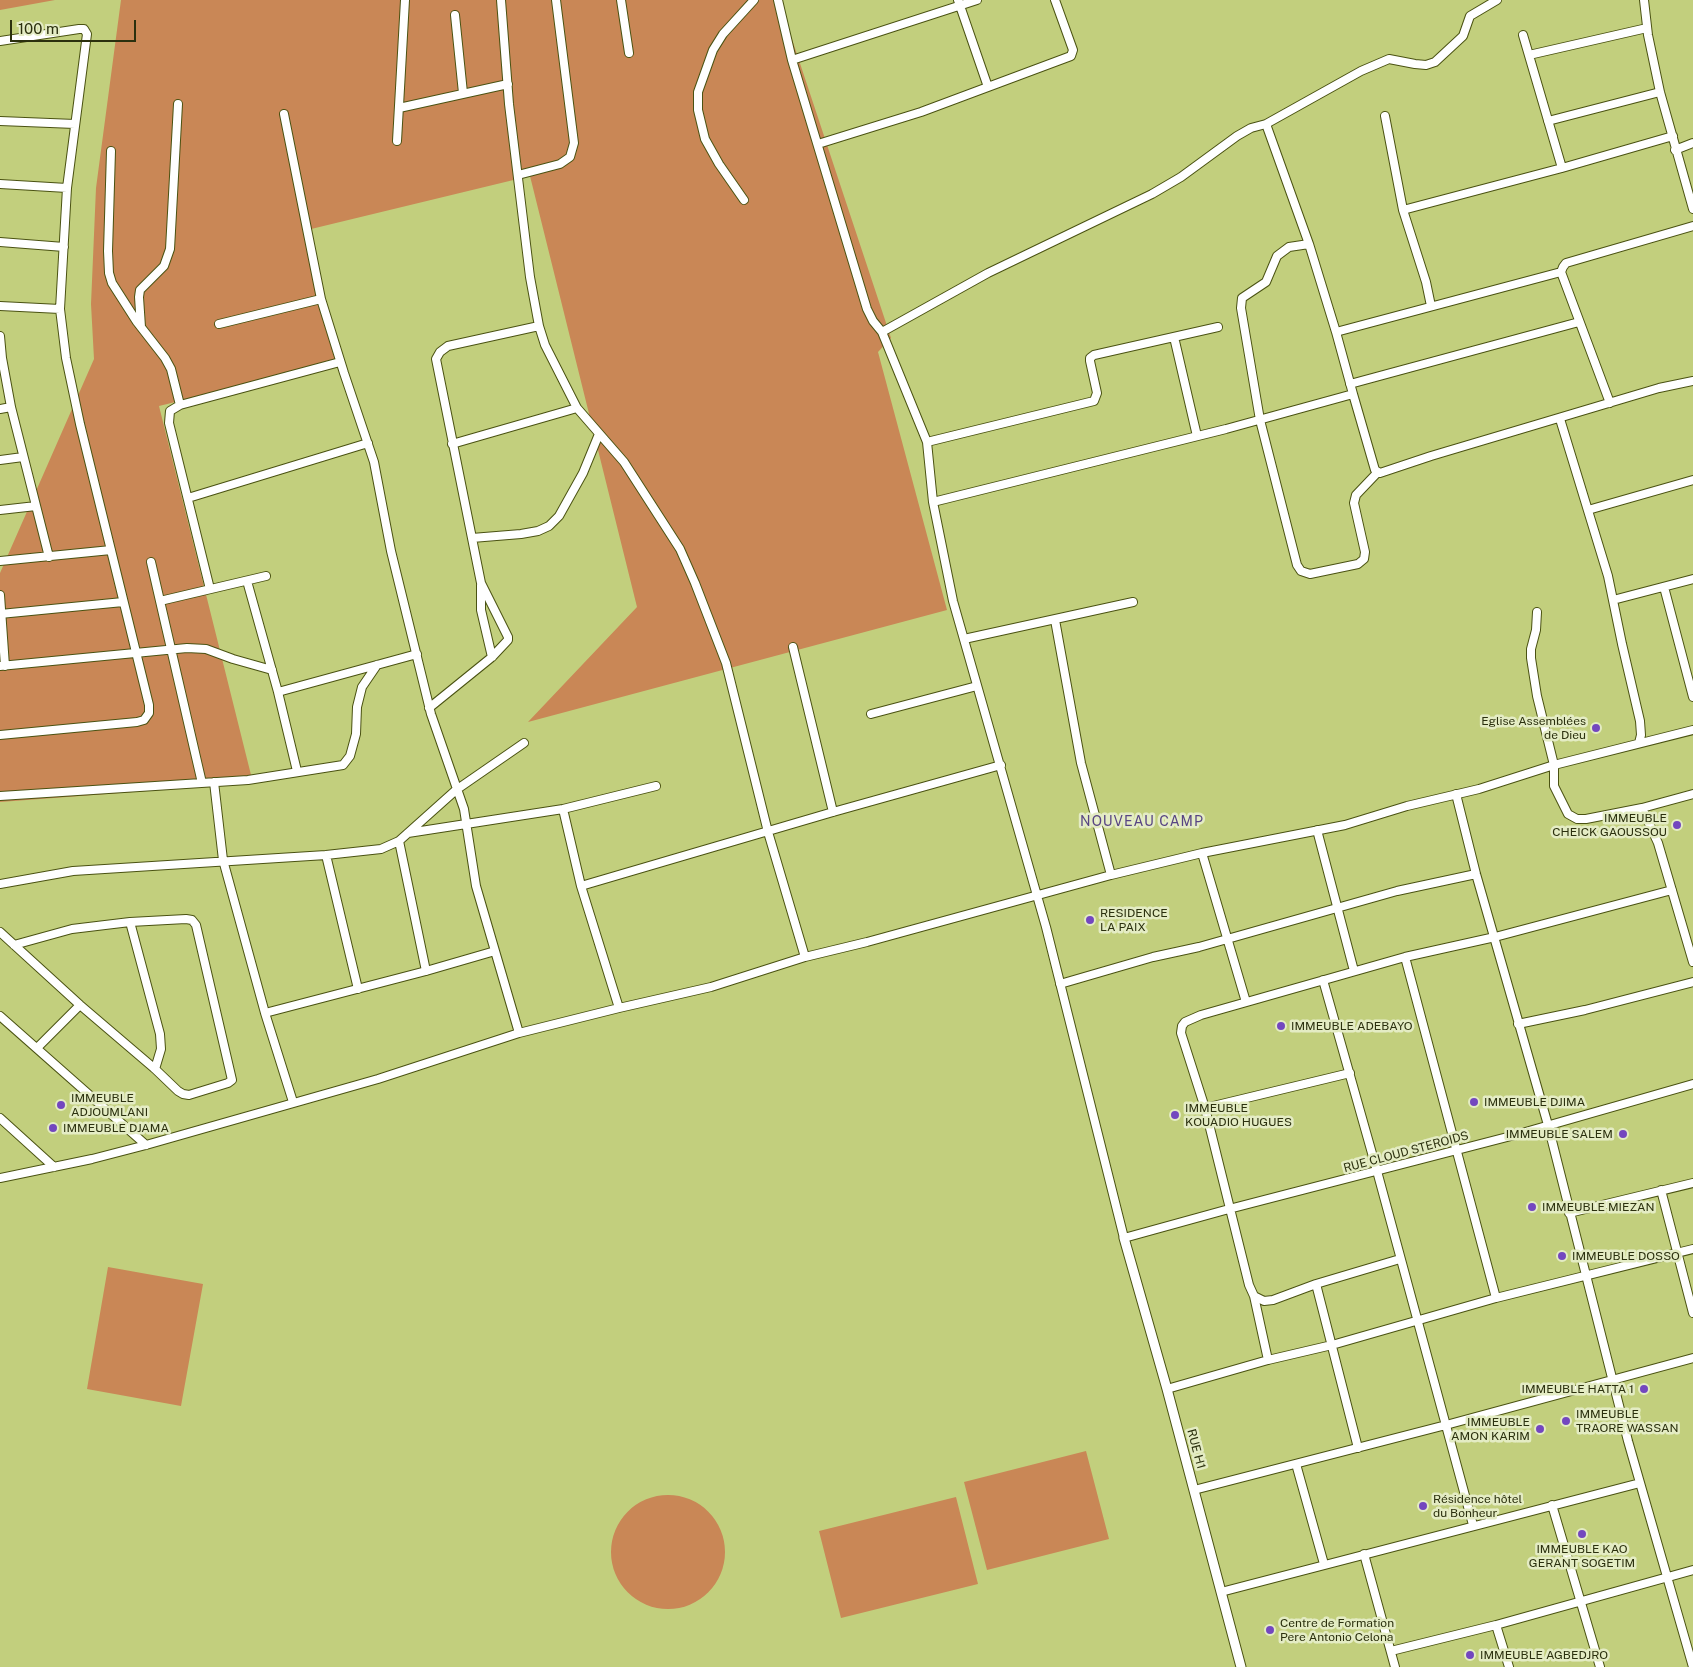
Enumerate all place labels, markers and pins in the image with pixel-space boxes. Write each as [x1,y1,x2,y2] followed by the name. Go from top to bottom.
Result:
[1481,714,1586,742] place label: Eglise Assemblées de Dieu
[1590,722,1602,734] marker: Eglise Assemblées de Dieu
[1552,811,1667,839] place label: IMMEUBLE CHEICK GAOUSSOU
[1671,819,1683,831] marker: IMMEUBLE CHEICK GAOUSSOU
[1100,906,1168,934] place label: RESIDENCE LA PAIX
[1084,914,1096,926] marker: RESIDENCE LA PAIX
[1291,1019,1413,1033] place label: IMMEUBLE ADEBAYO
[1275,1020,1287,1032] marker: IMMEUBLE ADEBAYO
[71,1091,148,1119] place label: IMMEUBLE ADJOUMLANI
[1484,1095,1585,1109] place label: IMMEUBLE DJIMA
[1468,1096,1480,1108] marker: IMMEUBLE DJIMA
[55,1099,67,1111] marker: IMMEUBLE ADJOUMLANI
[1185,1101,1292,1129] place label: IMMEUBLE KOUADIO HUGUES
[1169,1109,1181,1121] marker: IMMEUBLE KOUADIO HUGUES
[63,1121,169,1135] place label: IMMEUBLE DJAMA
[47,1122,59,1134] marker: IMMEUBLE DJAMA
[1506,1127,1613,1141] place label: IMMEUBLE SALEM
[1617,1128,1629,1140] marker: IMMEUBLE SALEM
[1542,1200,1655,1214] place label: IMMEUBLE MIEZAN
[1526,1201,1538,1213] marker: IMMEUBLE MIEZAN
[1572,1249,1680,1263] place label: IMMEUBLE DOSSO
[1556,1250,1568,1262] marker: IMMEUBLE DOSSO
[1522,1382,1634,1396] place label: IMMEUBLE HATTA 1
[1638,1383,1650,1395] marker: IMMEUBLE HATTA 1
[1576,1407,1679,1435] place label: IMMEUBLE TRAORE WASSAN
[1451,1415,1530,1443] place label: IMMEUBLE AMON KARIM
[1560,1415,1572,1427] marker: IMMEUBLE TRAORE WASSAN
[1534,1423,1546,1435] marker: IMMEUBLE AMON KARIM
[1433,1492,1522,1520] place label: Résidence hôtel du Bonheur
[1417,1500,1429,1512] marker: Résidence hôtel du Bonheur
[1576,1528,1588,1540] marker: IMMEUBLE KAO GERANT SOGETIM
[1529,1542,1635,1570] place label: IMMEUBLE KAO GERANT SOGETIM
[1280,1616,1394,1644] place label: Centre de Formation Pere Antonio Celona
[1264,1624,1276,1636] marker: Centre de Formation Pere Antonio Celona
[1480,1648,1608,1662] place label: IMMEUBLE AGBEDJRO
[1464,1649,1476,1661] marker: IMMEUBLE AGBEDJRO

